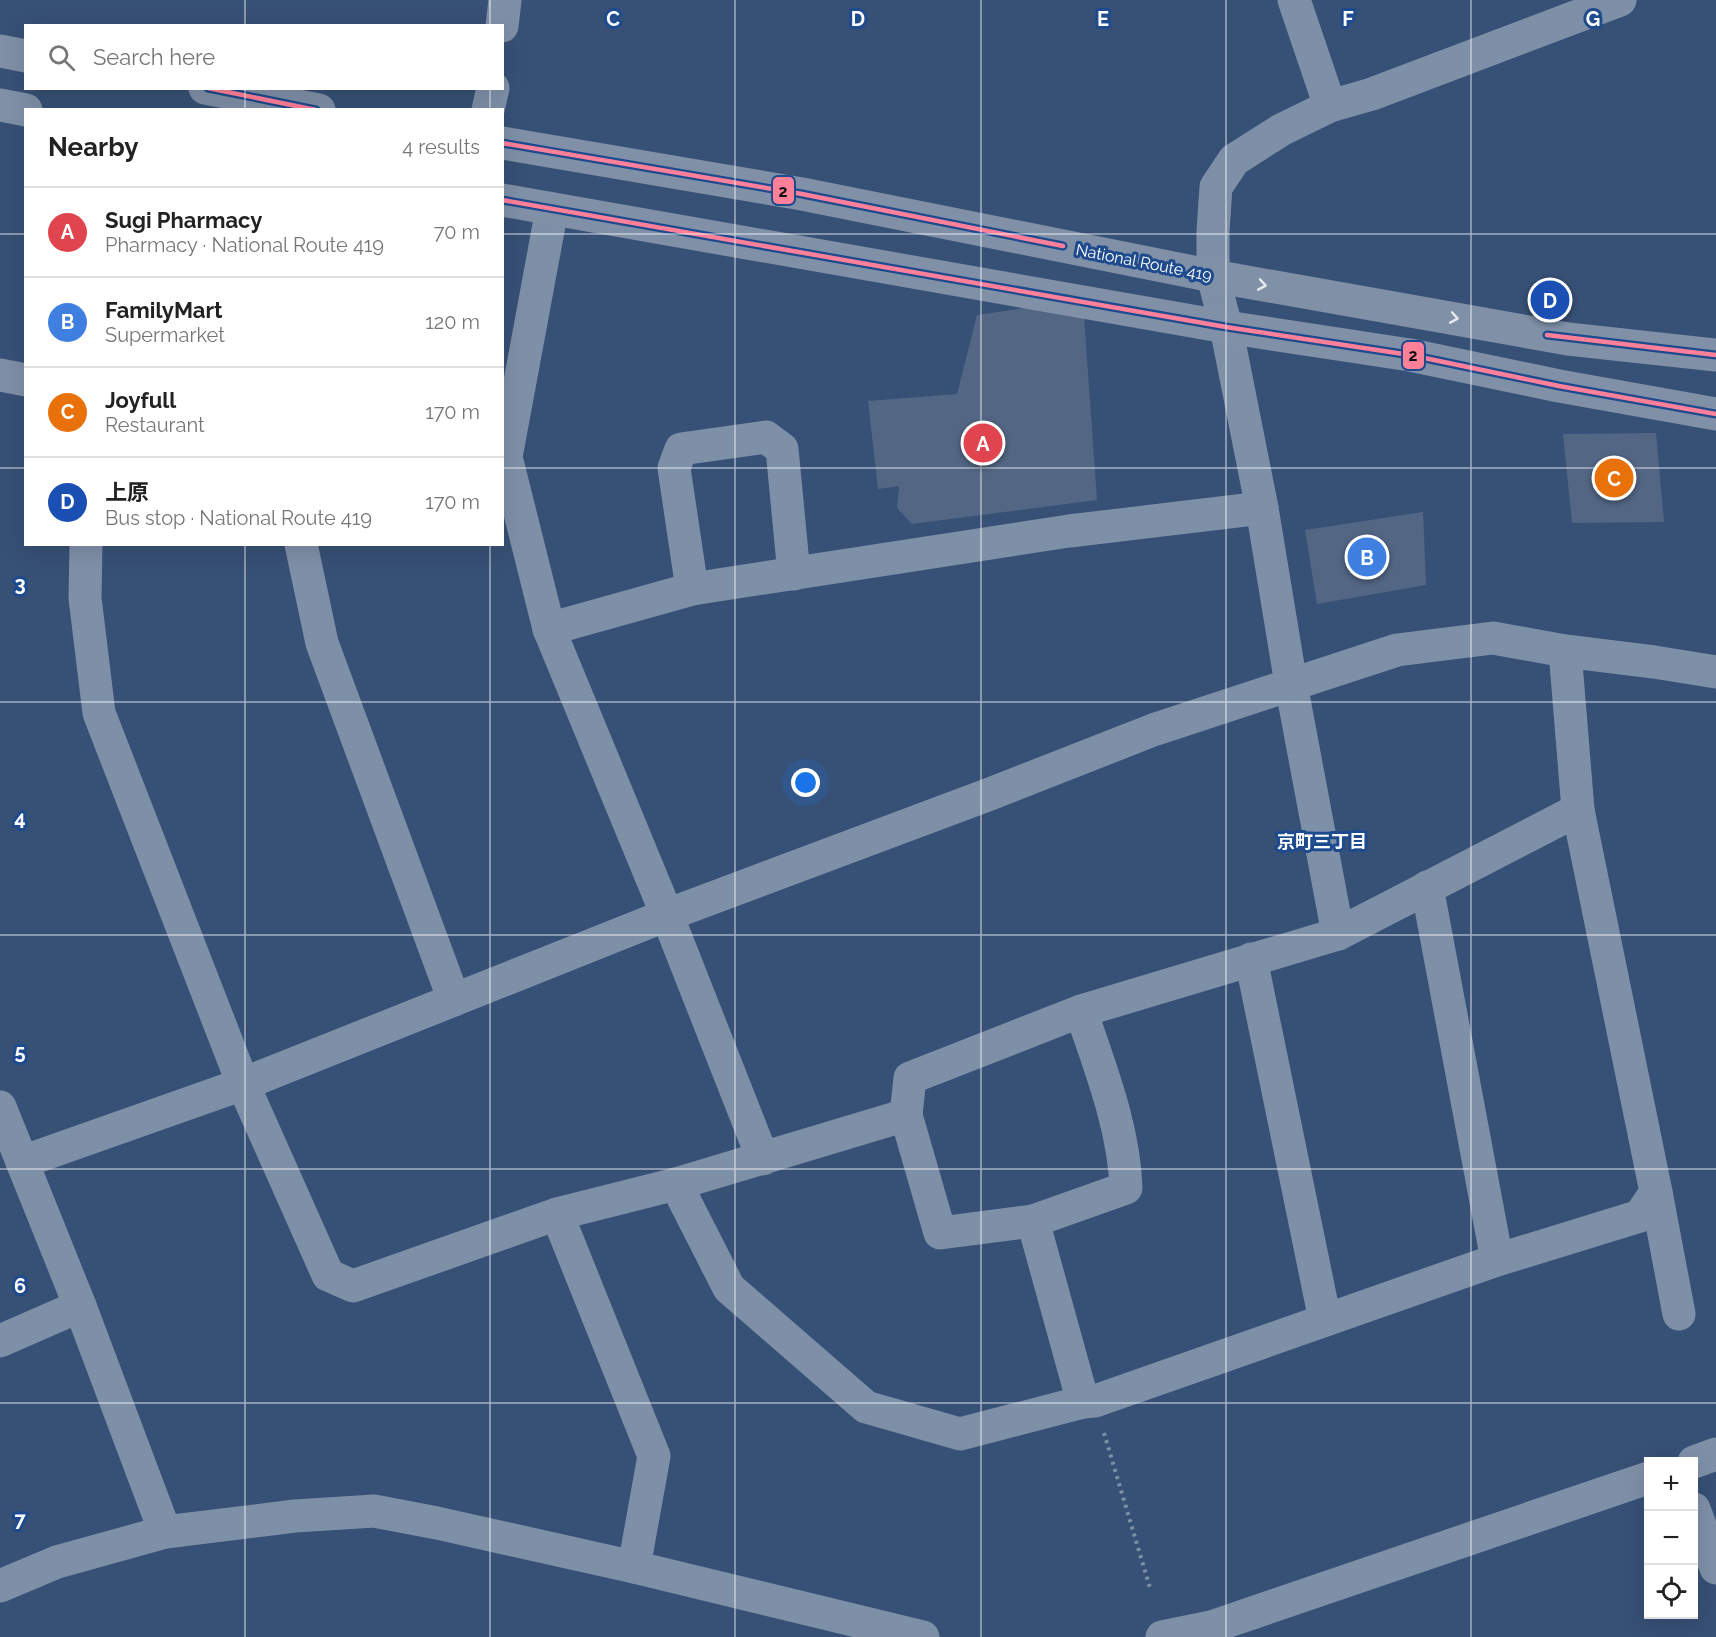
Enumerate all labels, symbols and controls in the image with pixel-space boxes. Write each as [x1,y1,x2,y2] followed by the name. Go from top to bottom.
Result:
[606,7,620,31] text: C
[851,7,865,31] text: D
[1097,7,1109,31] text: E
[1342,7,1354,31] text: F
[1586,7,1600,31] text: G
[24,24,504,90] search box
[45,41,78,74] icon: search
[93,44,215,70] text: Search here
[48,132,138,162] text: Nearby
[402,135,480,159] text: 4 results
[772,176,795,205] line badge: 2
[778,182,788,201] text: 2
[105,207,262,233] text: Sugi Pharmacy
[61,220,74,244] text: A
[434,220,480,244] text: 70 m
[105,233,384,257] text: Pharmacy · National Route 419
[1074,240,1214,285] street label: National Route 419
[1257,278,1266,290] one-way arrow
[1530,278,1570,322] pin: D
[105,297,222,323] text: FamilyMart
[61,310,74,334] text: B
[425,310,480,334] text: 120 m
[1449,311,1459,324] one-way arrow
[105,323,225,347] text: Supermarket
[1402,341,1425,370] line badge: 2
[1408,346,1418,365] text: 2
[105,387,176,413] text: Joyfull
[61,400,74,424] text: C
[425,400,480,424] text: 170 m
[105,413,205,437] text: Restaurant
[964,420,1002,466] pin: A
[1594,456,1634,500] pin: C
[105,479,149,505] text: 上原
[60,490,75,514] text: D
[425,490,480,514] text: 170 m
[105,506,372,530] text: Bus stop · National Route 419
[1348,534,1386,580] pin: B
[14,572,26,596] text: 3
[791,768,820,797] your location
[14,806,26,830] text: 4
[1277,831,1367,852] district label: 京町三丁目
[14,1040,26,1064] text: 5
[14,1274,26,1298] text: 6
[1644,1457,1698,1619] map controls
[1644,1457,1698,1511] button: +
[14,1508,26,1532] text: 7
[1644,1511,1698,1565] button: −
[1644,1565,1698,1619] button: locate

